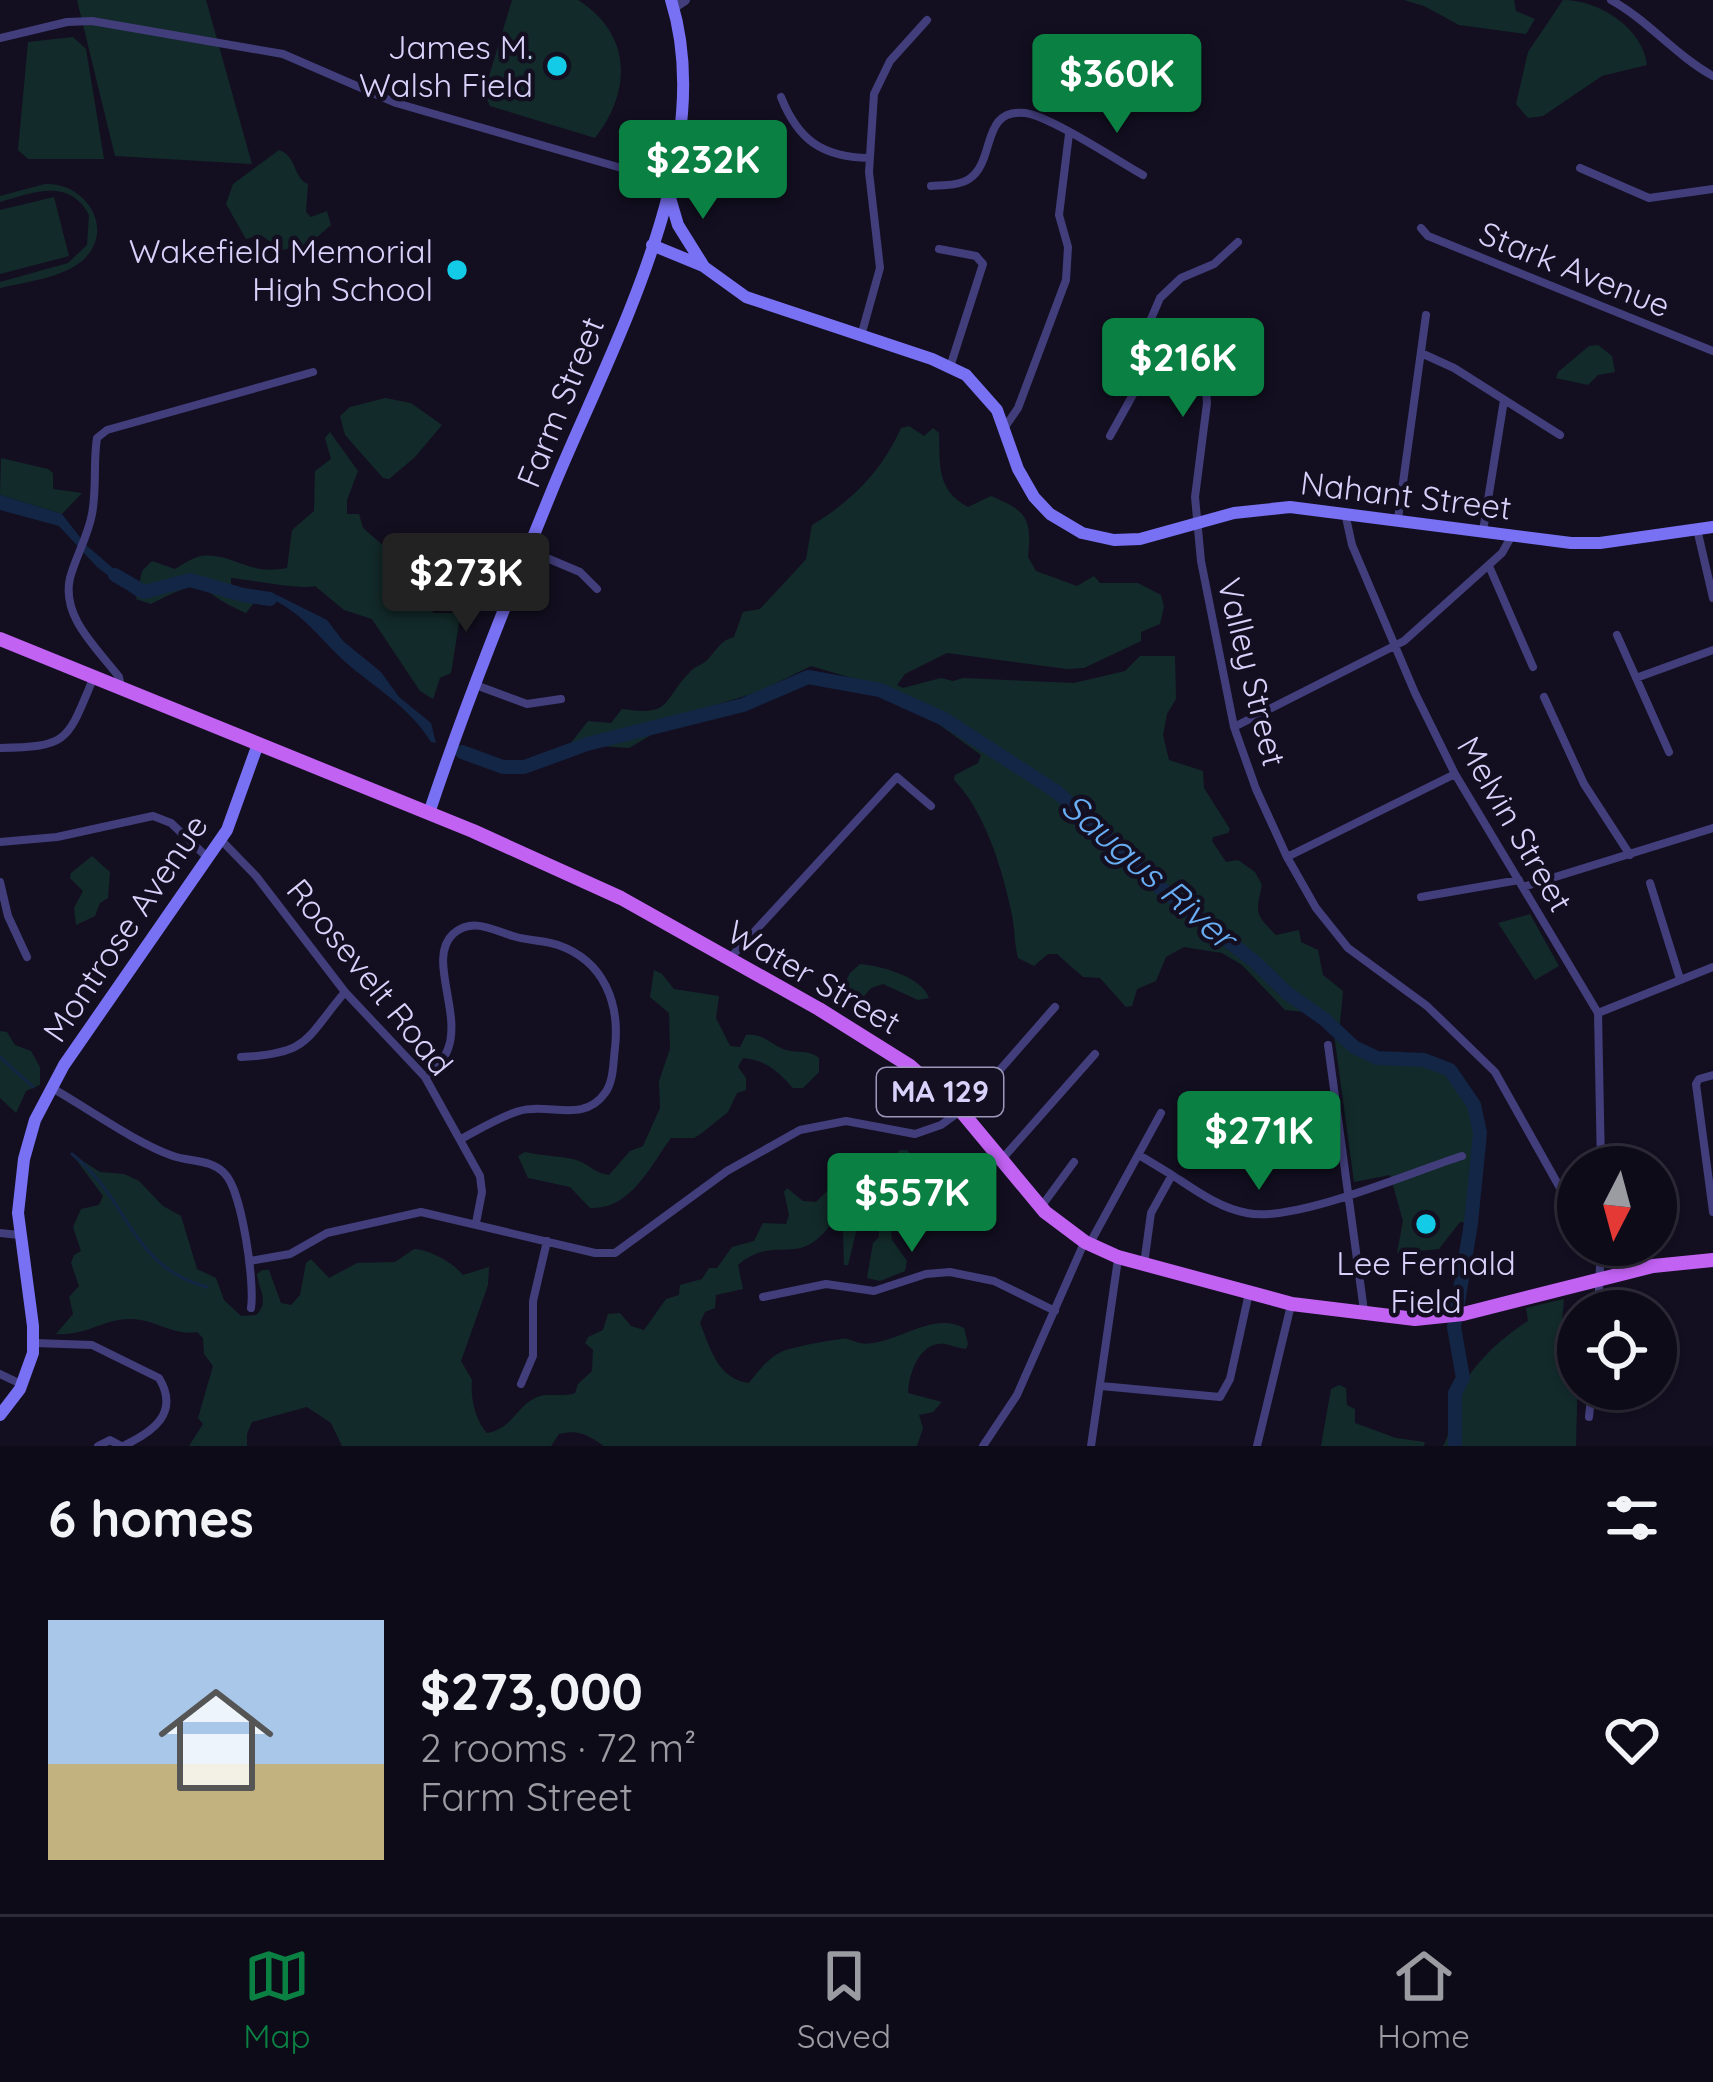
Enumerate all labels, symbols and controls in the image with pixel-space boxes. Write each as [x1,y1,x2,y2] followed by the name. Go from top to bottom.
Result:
[359,26,533,105] place label: James M. Walsh Field
[1033,34,1201,136] pin: $360K
[1059,48,1175,97] text: $360K
[544,53,570,79] marker: James M. Walsh Field
[619,120,787,222] pin: $232K
[646,134,760,183] text: $232K
[1474,212,1676,325] street label: Stark Avenue
[129,230,433,309] place label: Wakefield Memorial High School
[444,257,470,283] marker: Wakefield Memorial High School
[507,311,612,493] street label: Farm Street
[1099,318,1267,420] pin: $216K
[1129,332,1237,381] text: $216K
[1298,461,1514,528] street label: Nahant Street
[382,533,550,635] pin: $273K
[409,547,523,596] text: $273K
[1209,573,1296,770] street label: Valley Street
[1449,729,1582,919] street label: Melvin Street
[1053,783,1249,961] water label: Saugus River
[33,806,216,1049] street label: Montrose Avenue
[279,870,462,1083] street label: Roosevelt Road
[720,911,908,1043] street label: Water Street
[877,1068,1003,1116] road number: MA 129
[1175,1091,1343,1193] pin: $271K
[1204,1105,1314,1154] text: $271K
[1557,1146,1677,1266] north arrow
[1557,1146,1677,1410] map controls
[828,1153,996,1255] pin: $557K
[854,1167,970,1216] text: $557K
[1413,1211,1439,1237] marker: Lee Fernald Field
[1336,1242,1516,1321] place label: Lee Fernald Field
[1557,1290,1677,1410] button: locate
[1599,1485,1665,1551] icon: filters
[48,1486,254,1550] text: 6 homes
[420,1659,643,1723] text: $273,000
[144,1668,288,1812] icon: home
[1599,1707,1665,1773] icon: heart
[420,1723,696,1772] text: 2 rooms · 72 m²
[420,1772,633,1821] text: Farm Street
[243,1943,310,2056] tab: Map
[797,1943,891,2056] tab: Saved
[1377,1943,1470,2056] tab: Home

